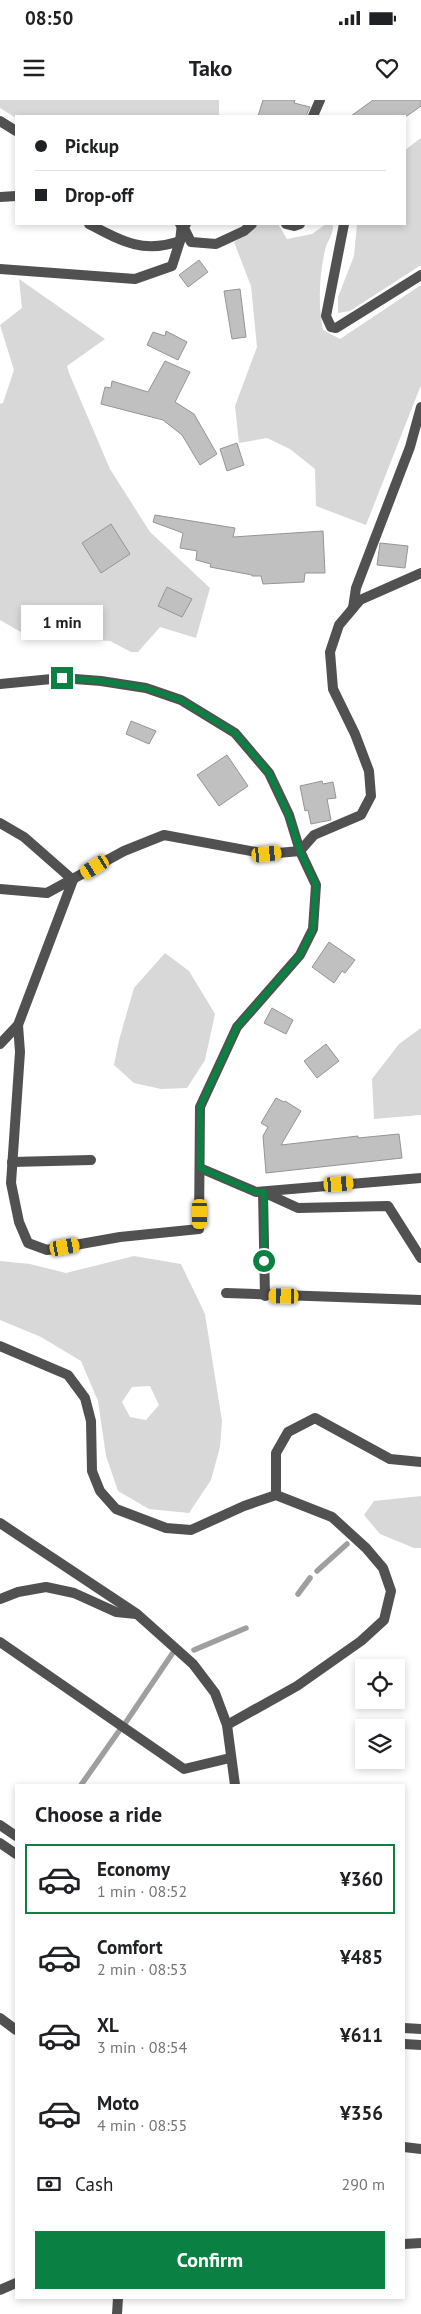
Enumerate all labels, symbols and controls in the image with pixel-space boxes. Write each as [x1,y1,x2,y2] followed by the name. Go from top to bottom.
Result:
[25,6,73,30] text: 08:50
[20,54,48,82] icon: menu
[189,54,232,82] text: Tako
[373,54,401,82] icon: heart
[65,134,119,158] text: Pickup
[65,183,133,207] text: Drop-off
[21,606,103,640] callout: 1 min
[42,612,82,632] text: 1 min
[51,667,73,689] route end
[251,845,282,863] car
[78,853,111,881] car
[323,1175,354,1193] car
[192,1199,207,1229] car
[48,1237,81,1257] car
[253,1250,275,1272] route start
[268,1288,299,1304] car
[355,1659,405,1769] map controls
[355,1659,405,1709] button: locate
[355,1719,405,1769] button: layers
[35,1800,162,1828] text: Choose a ride
[37,1857,82,1902] icon: car
[97,1857,170,1881] text: Economy
[340,1867,383,1891] text: ¥360
[97,1881,187,1901] text: 1 min · 08:52
[37,1935,82,1980] icon: car
[97,1935,163,1959] text: Comfort
[340,1945,383,1969] text: ¥485
[97,1959,187,1979] text: 2 min · 08:53
[37,2013,82,2058] icon: car
[97,2013,119,2037] text: XL
[340,2023,383,2047] text: ¥611
[97,2037,187,2057] text: 3 min · 08:54
[37,2091,82,2136] icon: car
[97,2091,139,2115] text: Moto
[340,2101,383,2125] text: ¥356
[97,2115,187,2135] text: 4 min · 08:55
[35,2170,63,2198] icon: cash
[75,2172,113,2196] text: Cash
[342,2174,385,2194] text: 290 m
[35,2231,385,2289] button: Confirm

